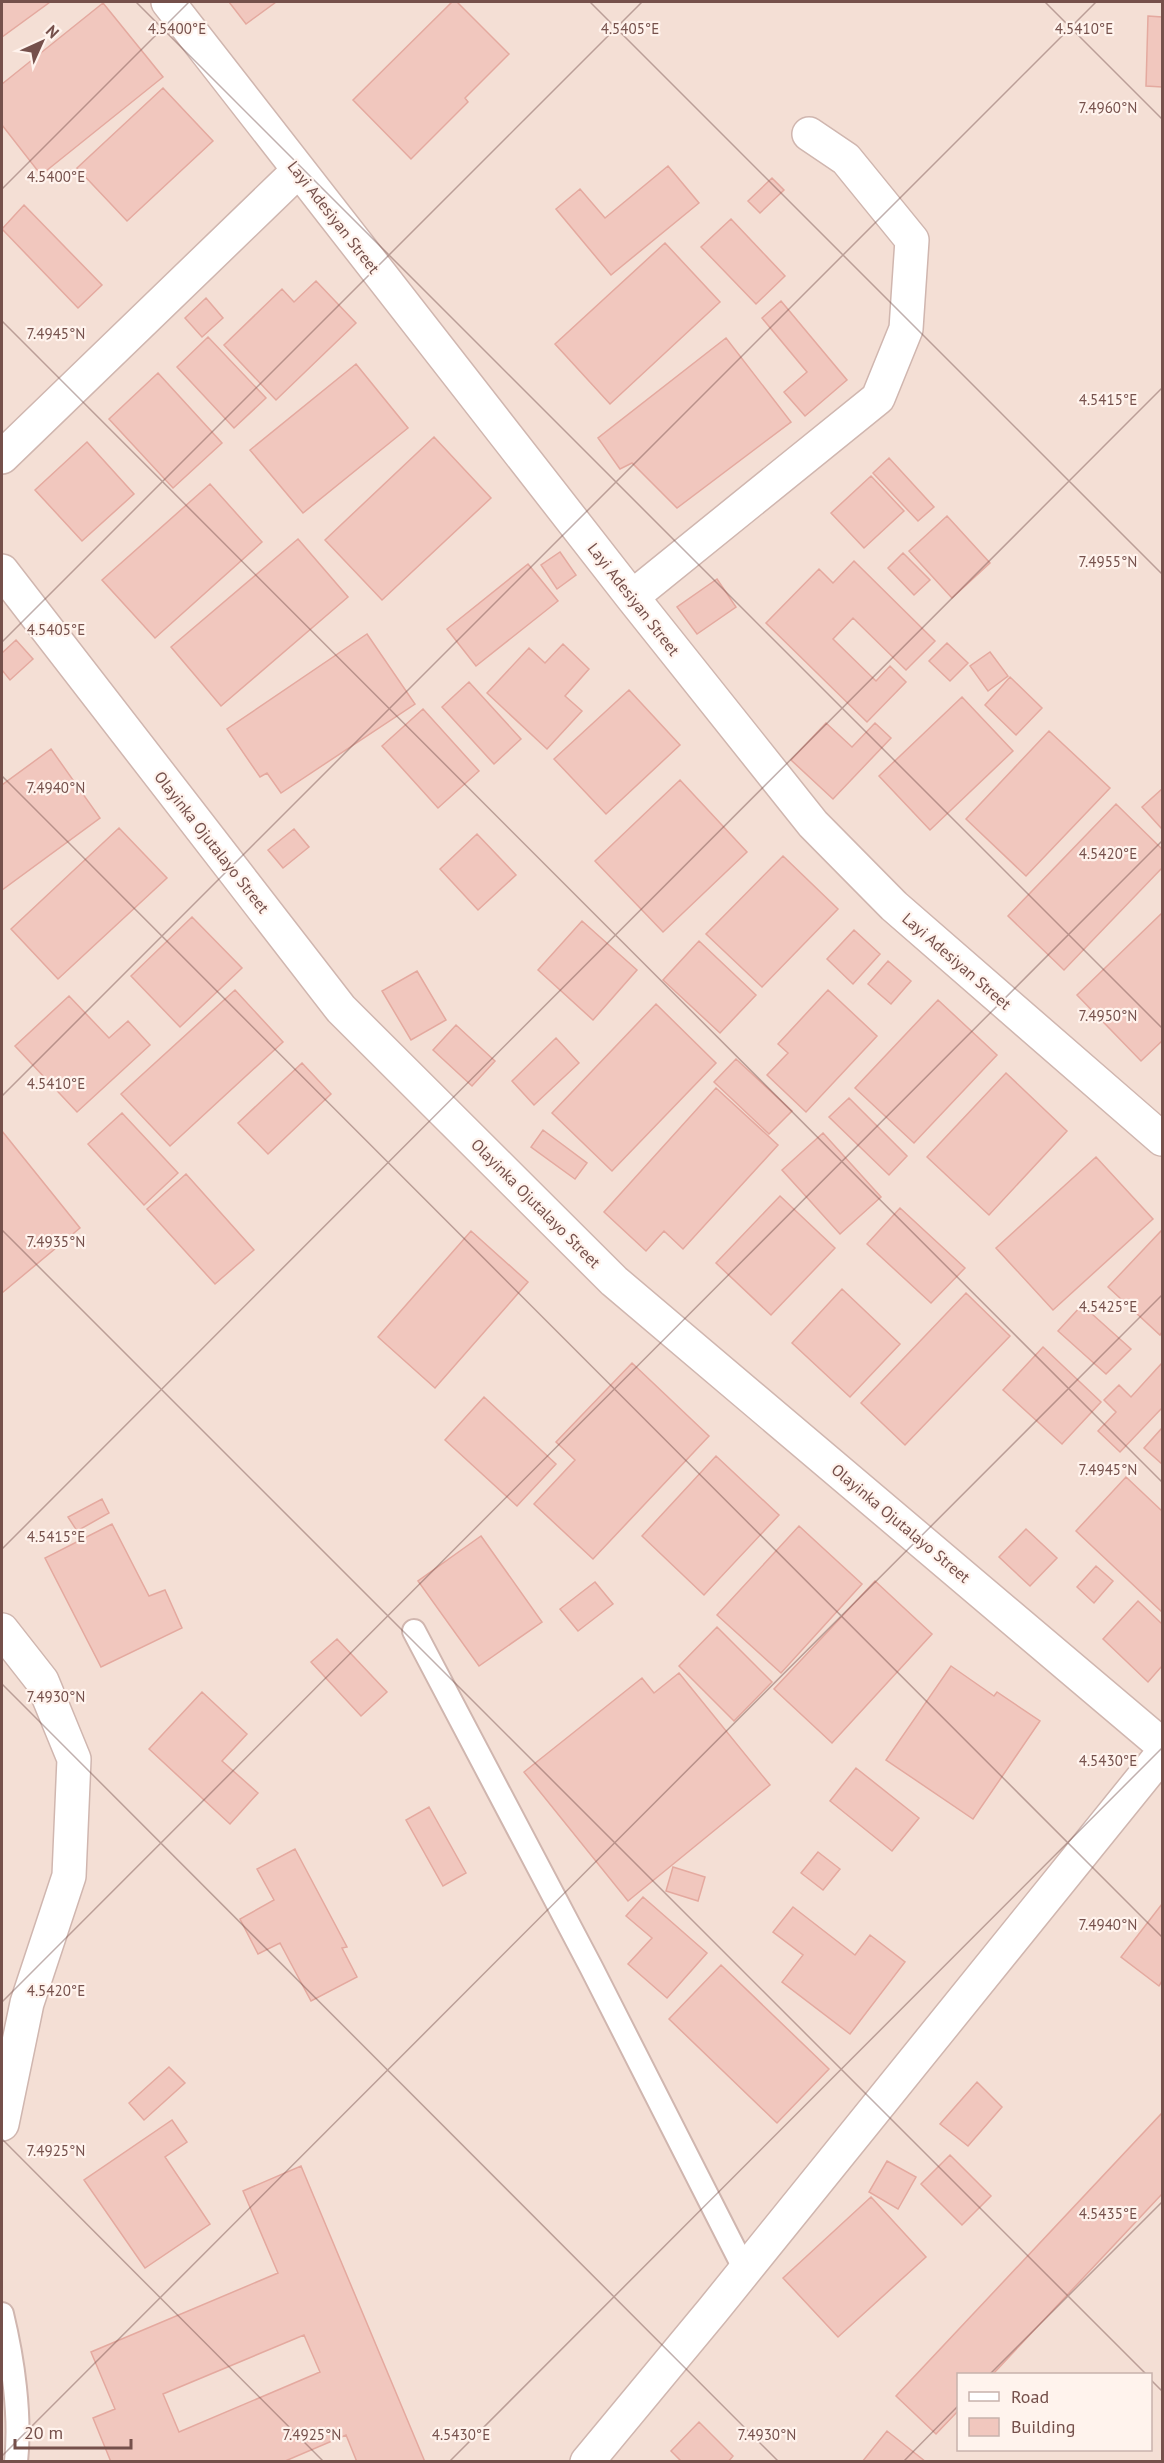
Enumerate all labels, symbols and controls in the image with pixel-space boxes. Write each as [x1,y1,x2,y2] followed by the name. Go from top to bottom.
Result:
[12,12,72,72] north arrow
[148,19,206,38] text: 4.5400°E
[601,19,659,38] text: 4.5405°E
[1055,19,1113,38] text: 4.5410°E
[42,21,63,42] text: N
[1079,98,1137,117] text: 7.4960°N
[284,157,385,278] street label: Layi Adesiyan Street
[27,167,85,186] text: 4.5400°E
[27,324,85,343] text: 7.4945°N
[1079,390,1137,409] text: 4.5415°E
[584,539,685,660] street label: Layi Adesiyan Street
[1079,552,1137,571] text: 7.4955°N
[27,620,85,639] text: 4.5405°E
[150,767,274,917] street label: Olayinka Ojutalayo Street
[27,778,85,797] text: 7.4940°N
[1079,844,1137,863] text: 4.5420°E
[898,908,1016,1014] street label: Layi Adesiyan Street
[1079,1006,1137,1025] text: 7.4950°N
[27,1074,85,1093] text: 4.5410°E
[467,1134,605,1272] street label: Olayinka Ojutalayo Street
[27,1232,85,1251] text: 7.4935°N
[1079,1297,1137,1316] text: 4.5425°E
[828,1459,975,1587] street label: Olayinka Ojutalayo Street
[1079,1460,1137,1479] text: 7.4945°N
[27,1527,85,1546] text: 4.5415°E
[27,1687,85,1706] text: 7.4930°N
[1079,1751,1137,1770] text: 4.5430°E
[1079,1915,1137,1934] text: 7.4940°N
[27,1981,85,2000] text: 4.5420°E
[27,2141,85,2160] text: 7.4925°N
[1079,2204,1137,2223] text: 4.5435°E
[957,2373,1152,2451] legend
[1011,2385,1049,2408] text: Road
[15,2412,130,2450] scale bar
[1011,2415,1075,2438] text: Building
[24,2421,63,2444] text: 20 m
[283,2425,341,2444] text: 7.4925°N
[432,2425,490,2444] text: 4.5430°E
[738,2425,796,2444] text: 7.4930°N

